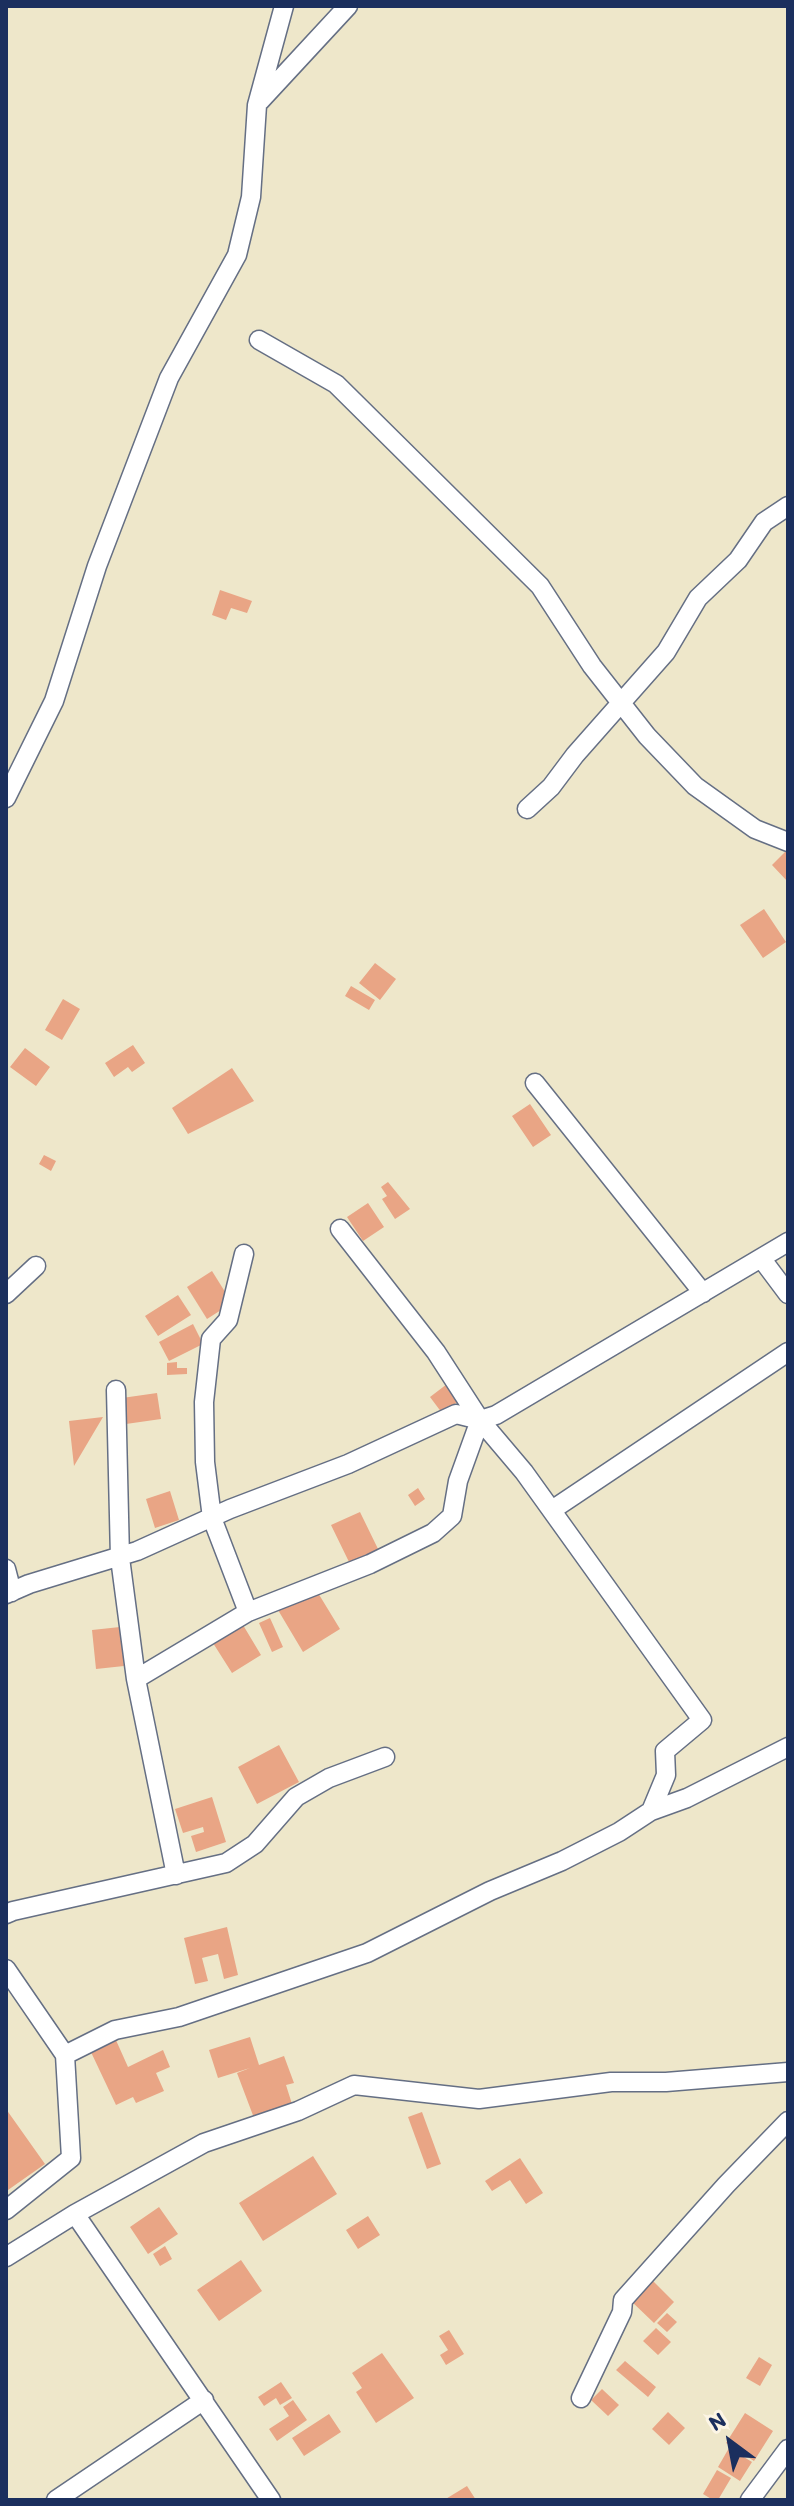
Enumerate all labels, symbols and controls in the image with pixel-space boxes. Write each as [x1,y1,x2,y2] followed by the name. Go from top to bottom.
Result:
[690,2402,770,2482] north arrow
[704,2406,730,2437] text: N

